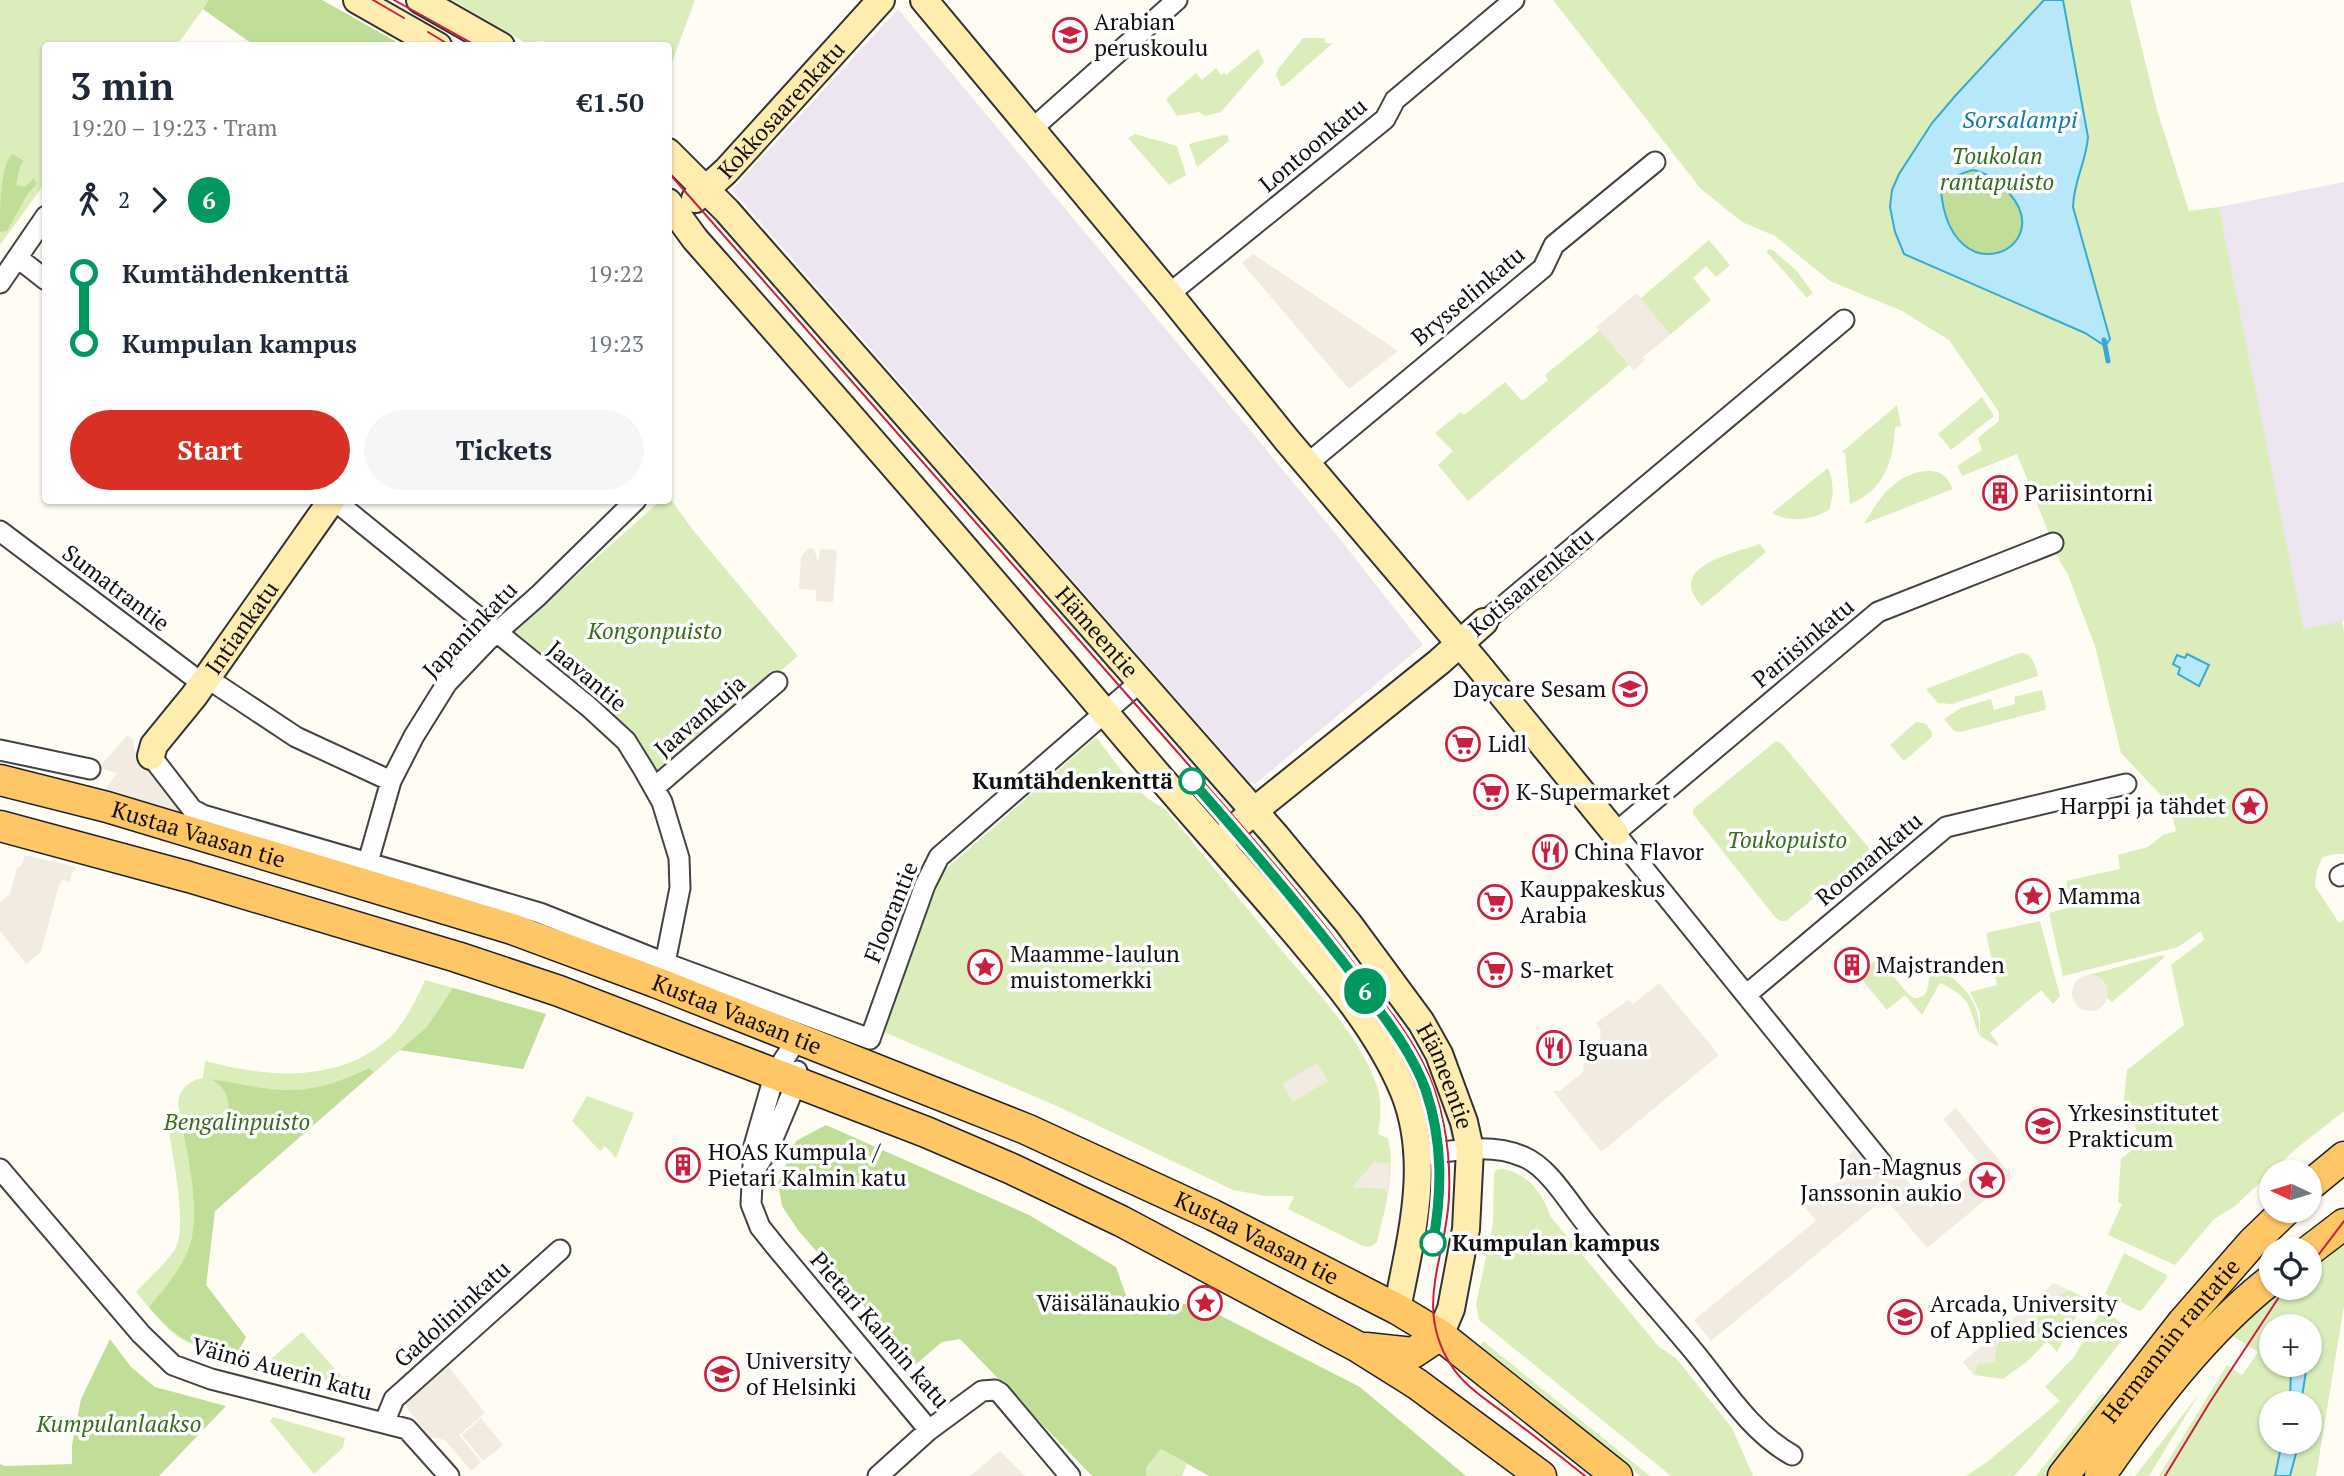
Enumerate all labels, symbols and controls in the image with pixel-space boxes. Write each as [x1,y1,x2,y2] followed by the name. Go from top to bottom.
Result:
[1094,6,1208,63] place label: Arabian peruskoulu
[1051,16,1089,54] school or university icon: Arabian peruskoulu
[711,34,851,185] street label: Kokkosaarenkatu
[70,61,174,111] text: 3 min
[578,85,644,119] text: €1.50
[1252,90,1373,199] street label: Lontoonkatu
[1962,103,2078,135] water label: Sorsalampi
[70,112,277,143] text: 19:20 – 19:23 · Tram
[1940,140,2054,197] park label: Toukolan rantapuisto
[70,181,108,219] icon: walk
[140,181,178,219] icon: forward
[118,184,130,215] text: 2
[202,184,216,216] text: 6
[1404,239,1531,352] street label: Brysselinkatu
[122,256,349,290] text: Kumtähdenkenttä
[587,258,644,289] text: 19:22
[122,326,357,360] text: Kumpulan kampus
[587,328,644,359] text: 19:23
[70,410,350,490] button: Start
[364,410,644,490] button: Tickets
[1981,474,2019,512] building icon: Pariisintorni
[2024,477,2153,508] place label: Pariisintorni
[1462,520,1600,643] street label: Kotisaarenkatu
[56,537,176,638] street label: Sumatrantie
[416,574,524,685] street label: Japaninkatu
[198,575,285,681] street label: Intiankatu
[1049,579,1146,684] street label: Hämeentie
[1745,591,1860,694] street label: Pariisinkatu
[587,615,722,646] park label: Kongonpuisto
[541,633,634,718] street label: Jaavantie
[647,667,752,764] street label: Jaavankuja
[1611,670,1649,708] school or university icon: Daycare Sesam
[1453,673,1606,704] place label: Daycare Sesam
[1444,725,1482,763] supermarket icon: Lidl
[1488,728,1527,759] place label: Lidl
[972,765,1173,796] place label: Kumtähdenkenttä
[1179,768,1205,794] marker: Kumtähdenkenttä
[1472,773,1510,811] supermarket icon: K-Supermarket
[1516,776,1671,807] place label: K-Supermarket
[2231,787,2269,825] place icon: Harppi ja tähdet
[2060,790,2226,821] place label: Harppi ja tähdet
[108,793,289,875] street label: Kustaa Vaasan tie
[1809,805,1928,912] street label: Roomankatu
[1727,824,1847,855] park label: Toukopuisto
[1531,833,1569,871] restaurant icon: China Flavor
[1574,836,1704,867] place label: China Flavor
[856,857,925,967] street label: Floorantie
[1520,873,1665,930] place label: Kauppakeskus Arabia
[2014,877,2052,915] place icon: Mamma
[2058,880,2141,911] place label: Mamma
[1476,883,1514,921] supermarket icon: Kauppakeskus Arabia
[1010,938,1180,995] place label: Maamme-laulun muistomerkki
[1833,946,1871,984] building icon: Majstranden
[966,948,1004,986] place icon: Maamme-laulun muistomerkki
[1876,949,2005,980] place label: Majstranden
[1476,951,1514,989] supermarket icon: S-market
[1520,954,1615,985] place label: S-market
[648,966,826,1062] street label: Kustaa Vaasan tie
[1342,968,1388,1014] line badge: 6
[1358,975,1372,1007] text: 6
[1410,1017,1481,1132] street label: Hämeentie
[1535,1029,1573,1067] restaurant icon: Iguana
[1578,1032,1649,1063] place label: Iguana
[2068,1097,2220,1154] place label: Yrkesinstitutet Prakticum
[163,1106,310,1137] park label: Bengalinpuisto
[2024,1107,2062,1145] school or university icon: Yrkesinstitutet Prakticum
[708,1136,906,1193] place label: HOAS Kumpula / Pietari Kalmin katu
[664,1146,702,1184] building icon: HOAS Kumpula / Pietari Kalmin katu
[1800,1151,1962,1208] place label: Jan-Magnus Janssonin aukio
[2259,1160,2322,1223] north arrow
[2259,1160,2322,1454] map controls
[1968,1161,2006,1199] place icon: Jan-Magnus Janssonin aukio
[1170,1183,1344,1292] street label: Kustaa Vaasan tie
[1452,1227,1660,1258] place label: Kumpulan kampus
[1420,1230,1446,1256] marker: Kumpulan kampus
[2259,1237,2322,1300] button: locate
[804,1245,957,1415] street label: Pietari Kalmin katu
[2094,1252,2247,1429] street label: Hermannin rantatie
[387,1253,516,1374] street label: Gadolininkatu
[1186,1284,1224,1322] place icon: Väisälänaukio
[1036,1287,1180,1318] place label: Väisälänaukio
[1930,1288,2128,1345] place label: Arcada, University of Applied Sciences
[1886,1298,1924,1336] school or university icon: Arcada, University of Applied Sciences
[2259,1314,2322,1377] button: +
[188,1330,376,1408] street label: Väinö Auerin katu
[746,1345,857,1402] place label: University of Helsinki
[703,1355,741,1393] school or university icon: University of Helsinki
[2259,1391,2322,1454] button: −
[36,1408,201,1439] park label: Kumpulanlaakso

